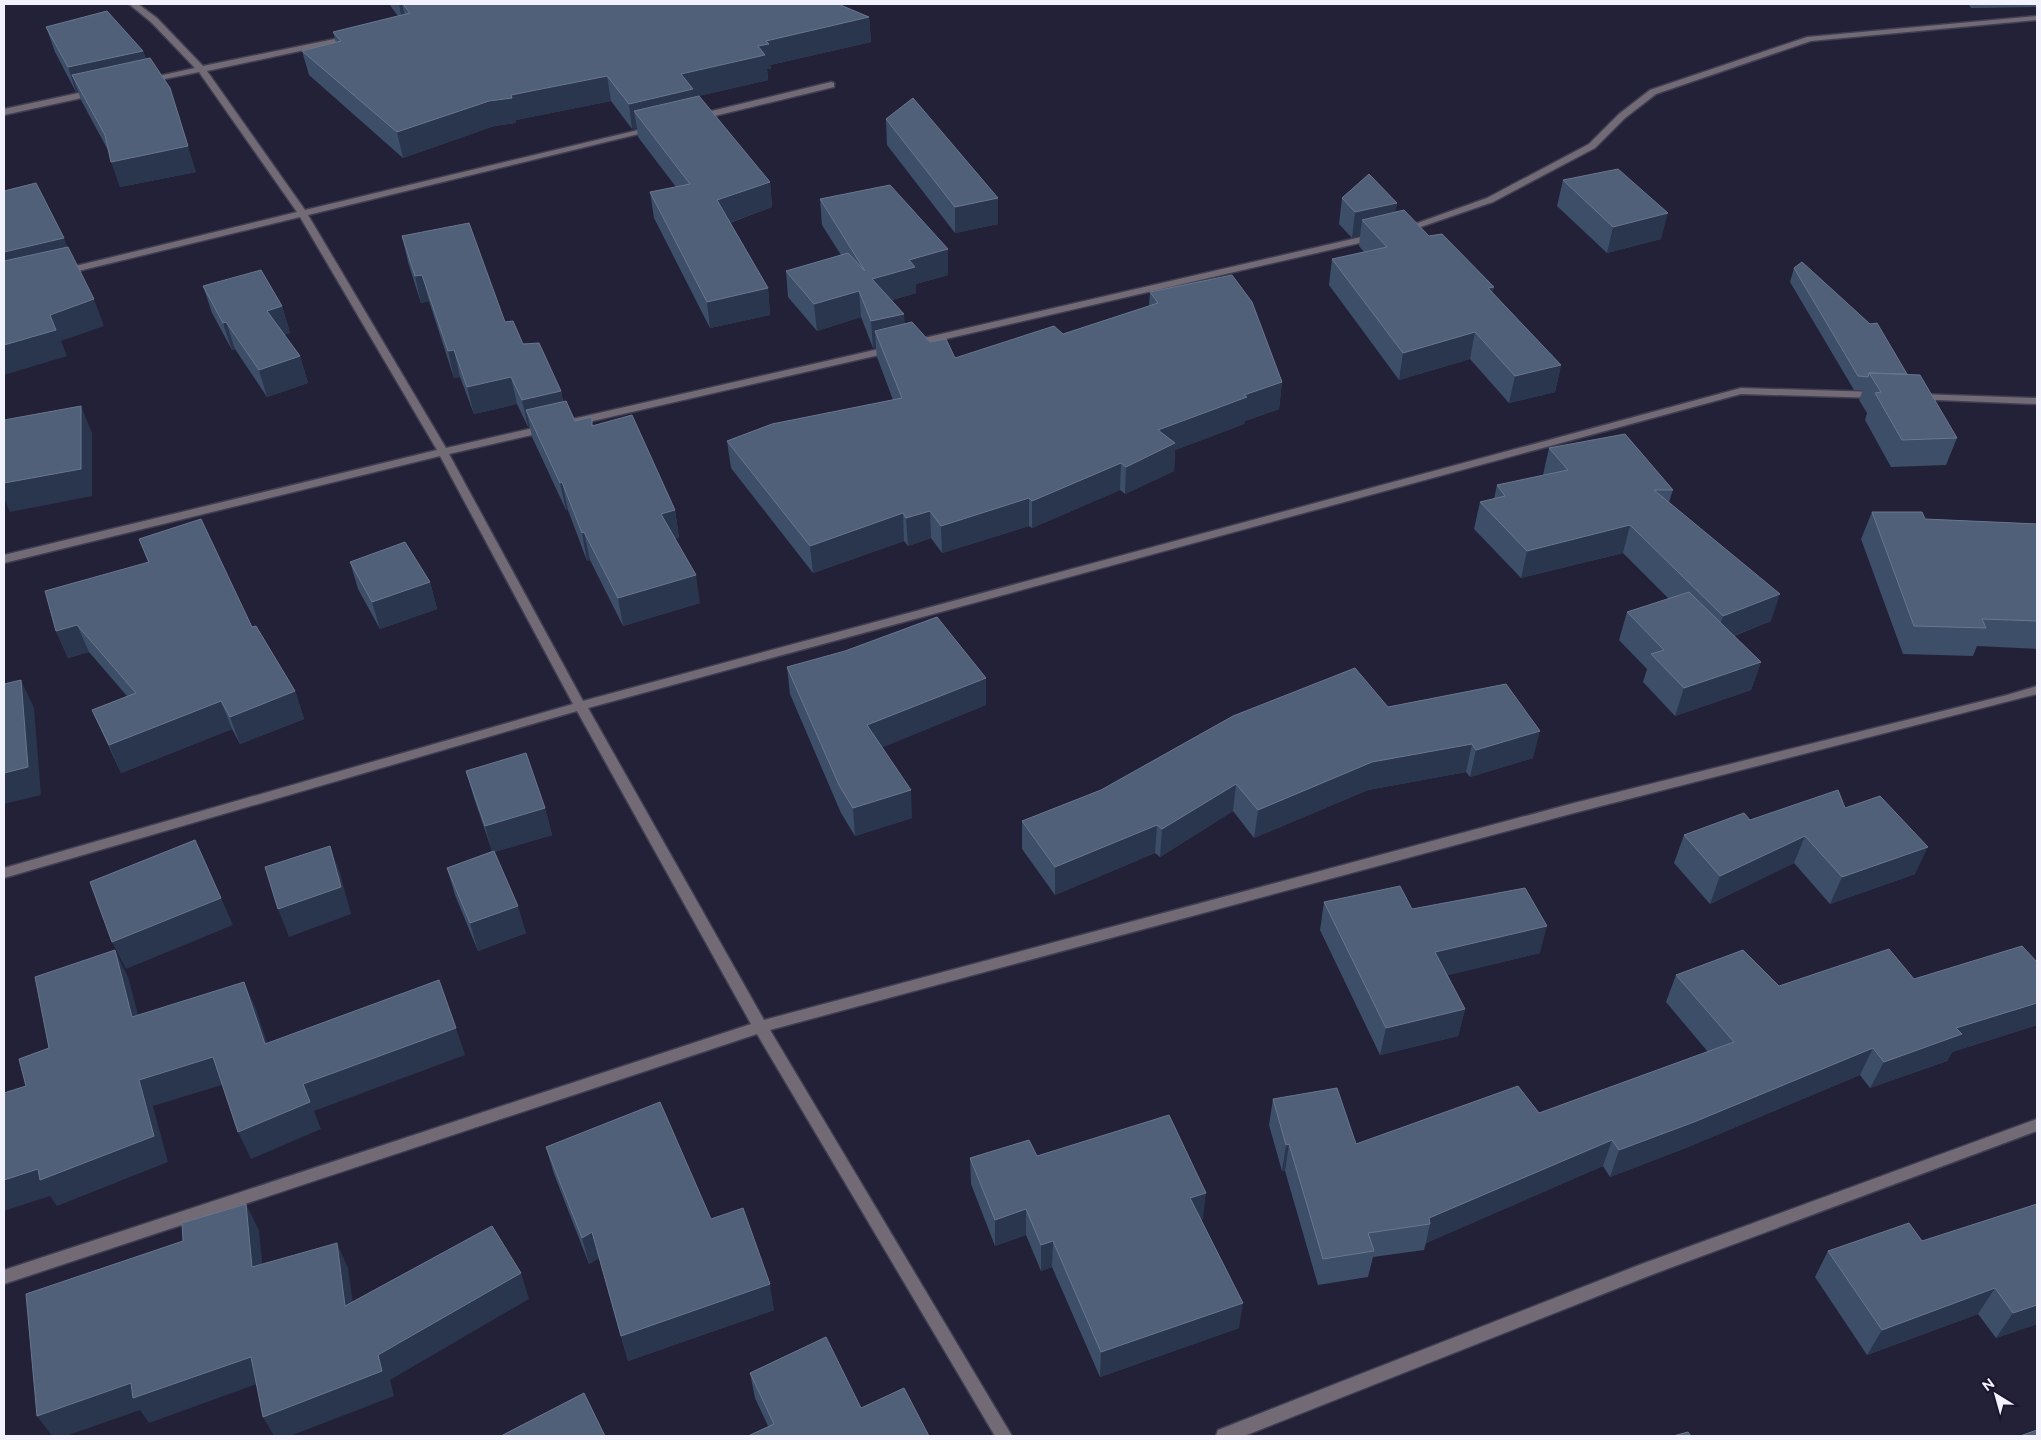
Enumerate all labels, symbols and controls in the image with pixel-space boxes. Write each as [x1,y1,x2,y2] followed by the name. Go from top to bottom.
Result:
[1971,1370,2021,1420] north arrow
[1979,1375,1997,1394] text: N

